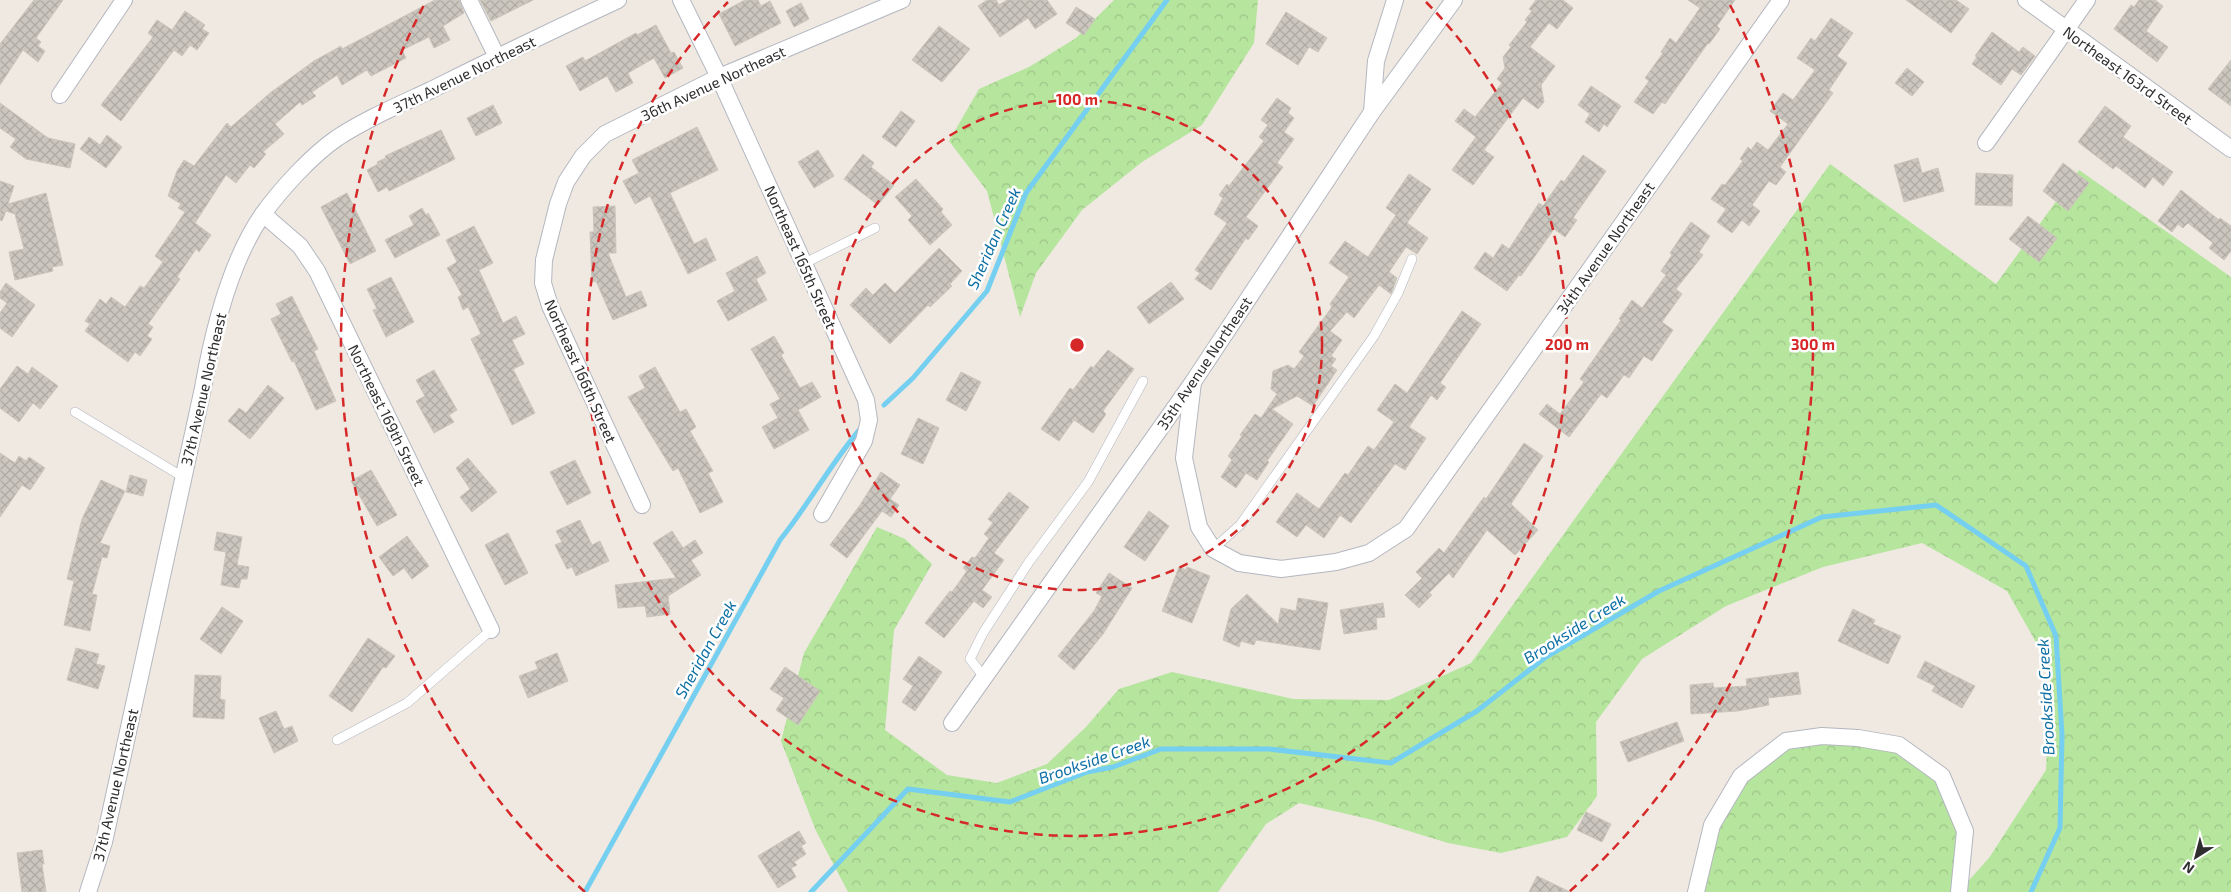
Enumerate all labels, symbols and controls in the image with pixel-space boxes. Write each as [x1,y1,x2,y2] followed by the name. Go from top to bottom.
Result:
[2060,22,2196,128] street label: Northeast 163rd Street
[390,32,538,116] street label: 37th Avenue Northeast
[638,42,788,124] street label: 36th Avenue Northeast
[1056,90,1098,108] text: 100 m
[1552,178,1658,318] street label: 34th Avenue Northeast
[761,183,841,332] street label: Northeast 165th Street
[962,184,1024,292] water label: Sheridan Creek
[1153,293,1255,433] street label: 35th Avenue Northeast
[541,296,621,446] street label: Northeast 166th Street
[177,311,229,467] street label: 37th Avenue Northeast
[1545,335,1589,353] text: 200 m
[1791,335,1835,353] text: 300 m
[1068,336,1086,354] centre of rings
[345,341,429,489] street label: Northeast 169th Street
[1520,589,1628,667] water label: Brookside Creek
[670,597,740,701] water label: Sheridan Creek
[2032,638,2058,756] water label: Brookside Creek
[89,707,141,863] street label: 37th Avenue Northeast
[1036,731,1152,787] water label: Brookside Creek
[2171,832,2221,882] north arrow
[2179,858,2197,878] text: N

